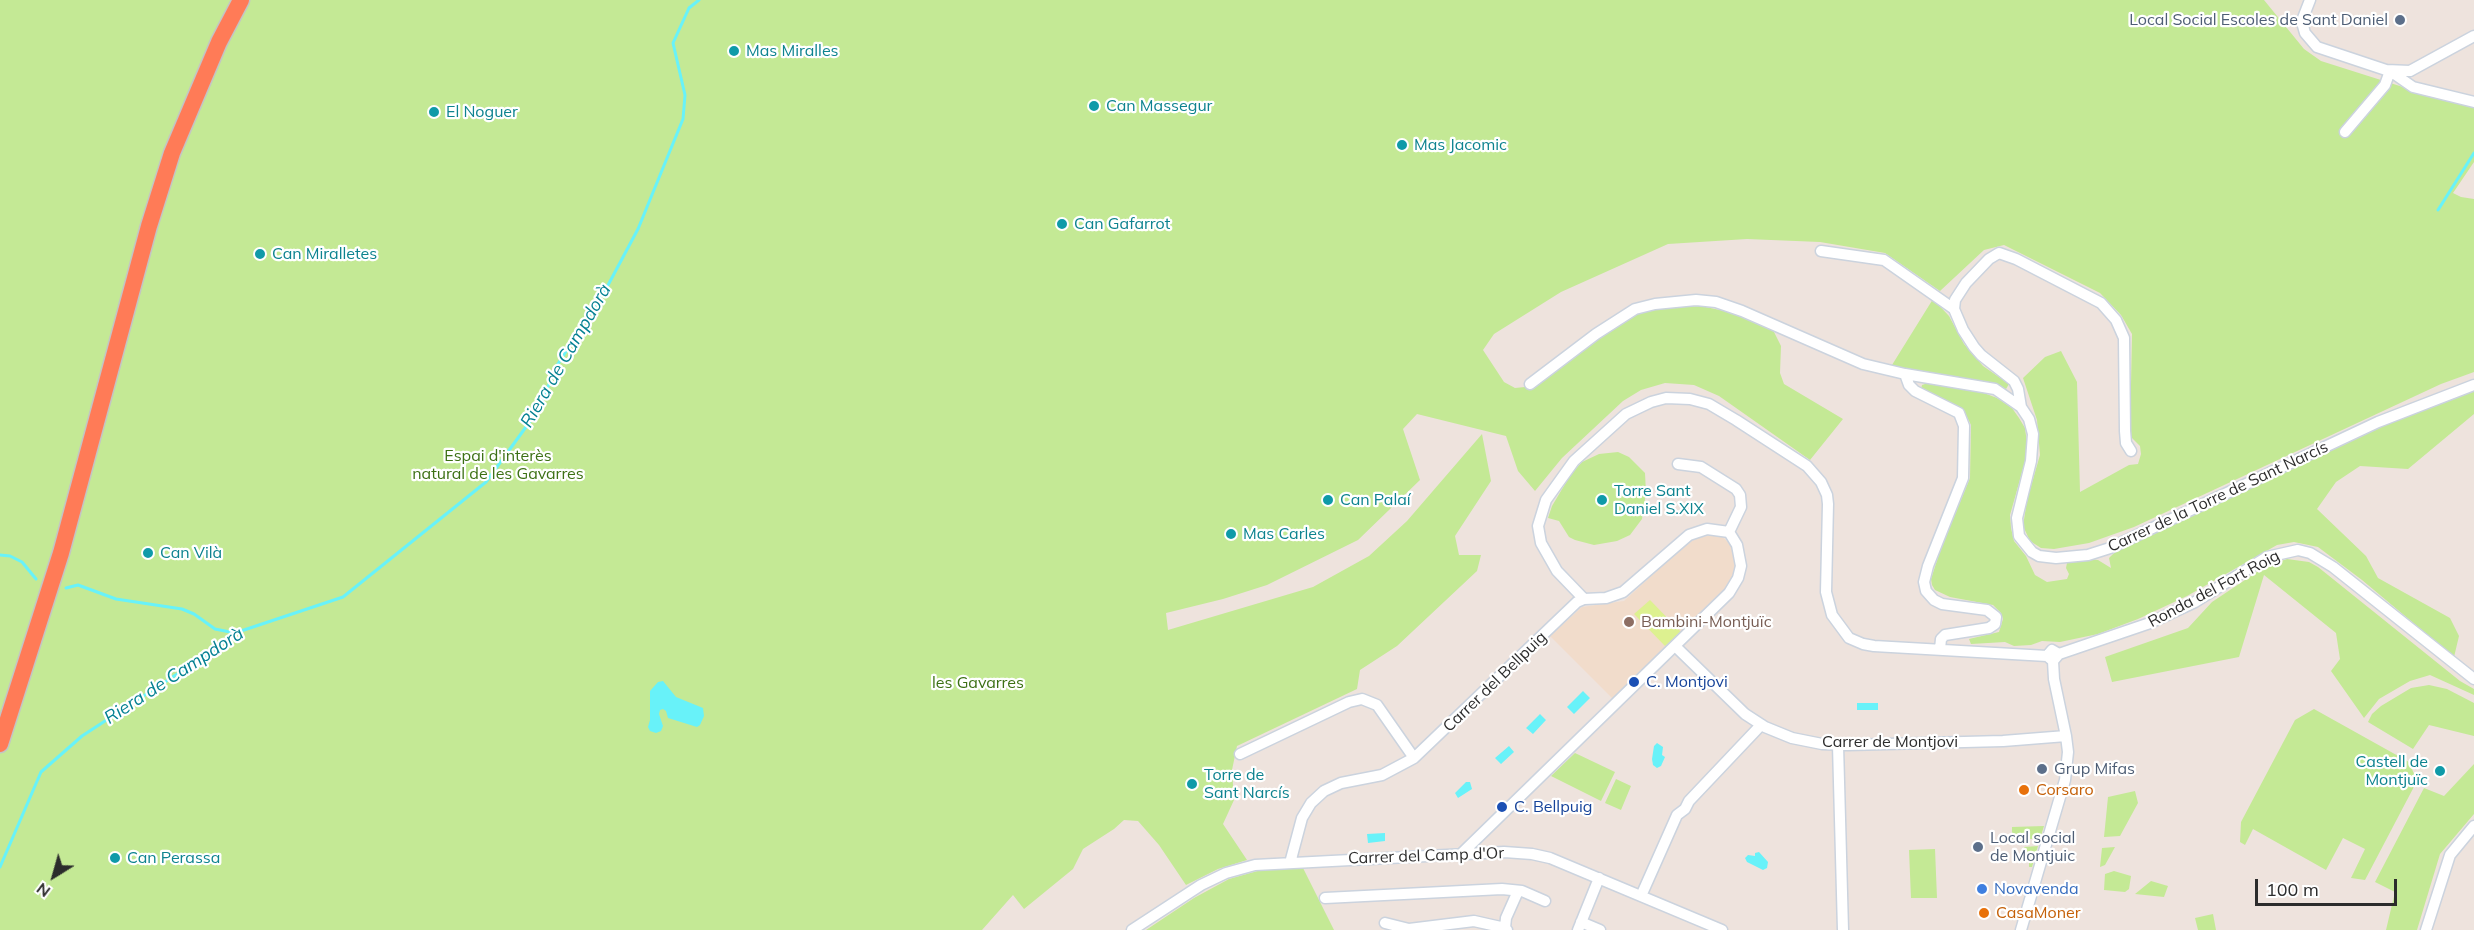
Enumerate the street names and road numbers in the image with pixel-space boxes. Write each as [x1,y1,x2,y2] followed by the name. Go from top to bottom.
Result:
[2105,437,2331,557] street label: Carrer de la Torre de Sant Narcís
[2145,546,2283,632] street label: Ronda del Fort Roig
[1439,628,1551,736] street label: Carrer del Bellpuig
[1822,732,1958,752] street label: Carrer de Montjovi
[1348,844,1504,868] street label: Carrer del Camp d'Or

